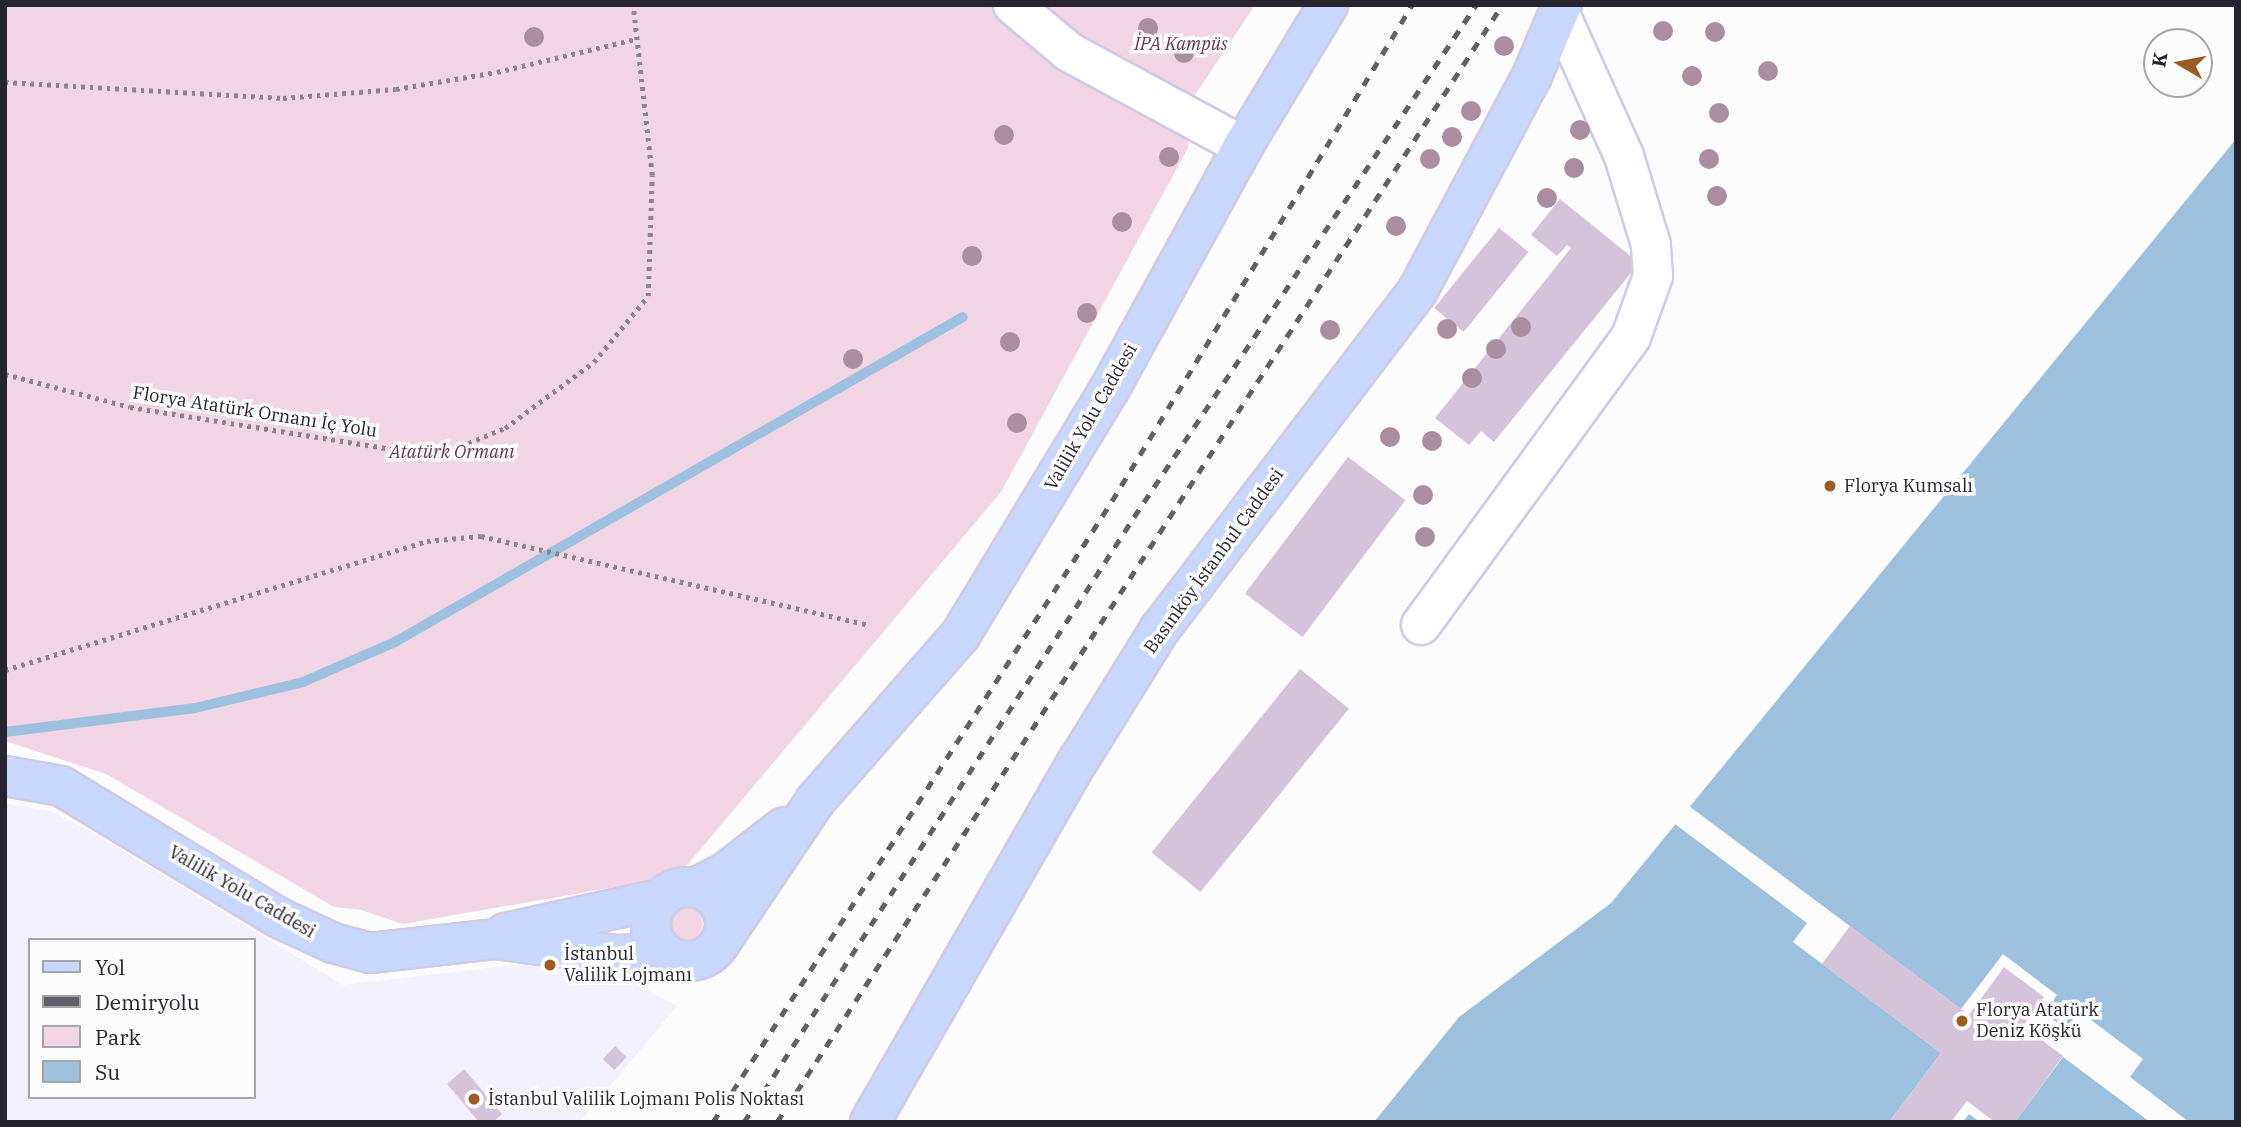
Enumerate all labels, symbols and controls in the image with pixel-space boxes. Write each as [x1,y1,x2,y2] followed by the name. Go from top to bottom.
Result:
[2143,28,2213,98] north arrow
[1134,33,1228,55] park label: İPA Kampüs
[2146,50,2172,69] text: K
[1040,340,1142,494] street label: Valilik Yolu Caddesi
[131,382,379,442] street label: Florya Atatürk Ornanı İç Yolu
[389,441,515,463] park label: Atatürk Ormanı
[1140,464,1288,658] street label: Basınköy İstanbul Caddesi
[1844,475,1973,497] place label: Florya Kumsalı
[1822,478,1838,494] marker: Florya Kumsalı
[165,841,319,943] street label: Valilik Yolu Caddesi
[28,938,256,1099] legend
[564,944,692,986] place label: İstanbul Valilik Lojmanı
[95,953,125,981] text: Yol
[542,957,558,973] marker: İstanbul Valilik Lojmanı
[95,988,200,1016] text: Demiryolu
[1976,1000,2099,1042] place label: Florya Atatürk Deniz Köşkü
[1954,1013,1970,1029] marker: Florya Atatürk Deniz Köşkü
[95,1023,141,1051] text: Park
[95,1058,120,1086] text: Su
[488,1088,804,1110] place label: İstanbul Valilik Lojmanı Polis Noktası
[466,1091,482,1107] marker: İstanbul Valilik Lojmanı Polis Noktası

